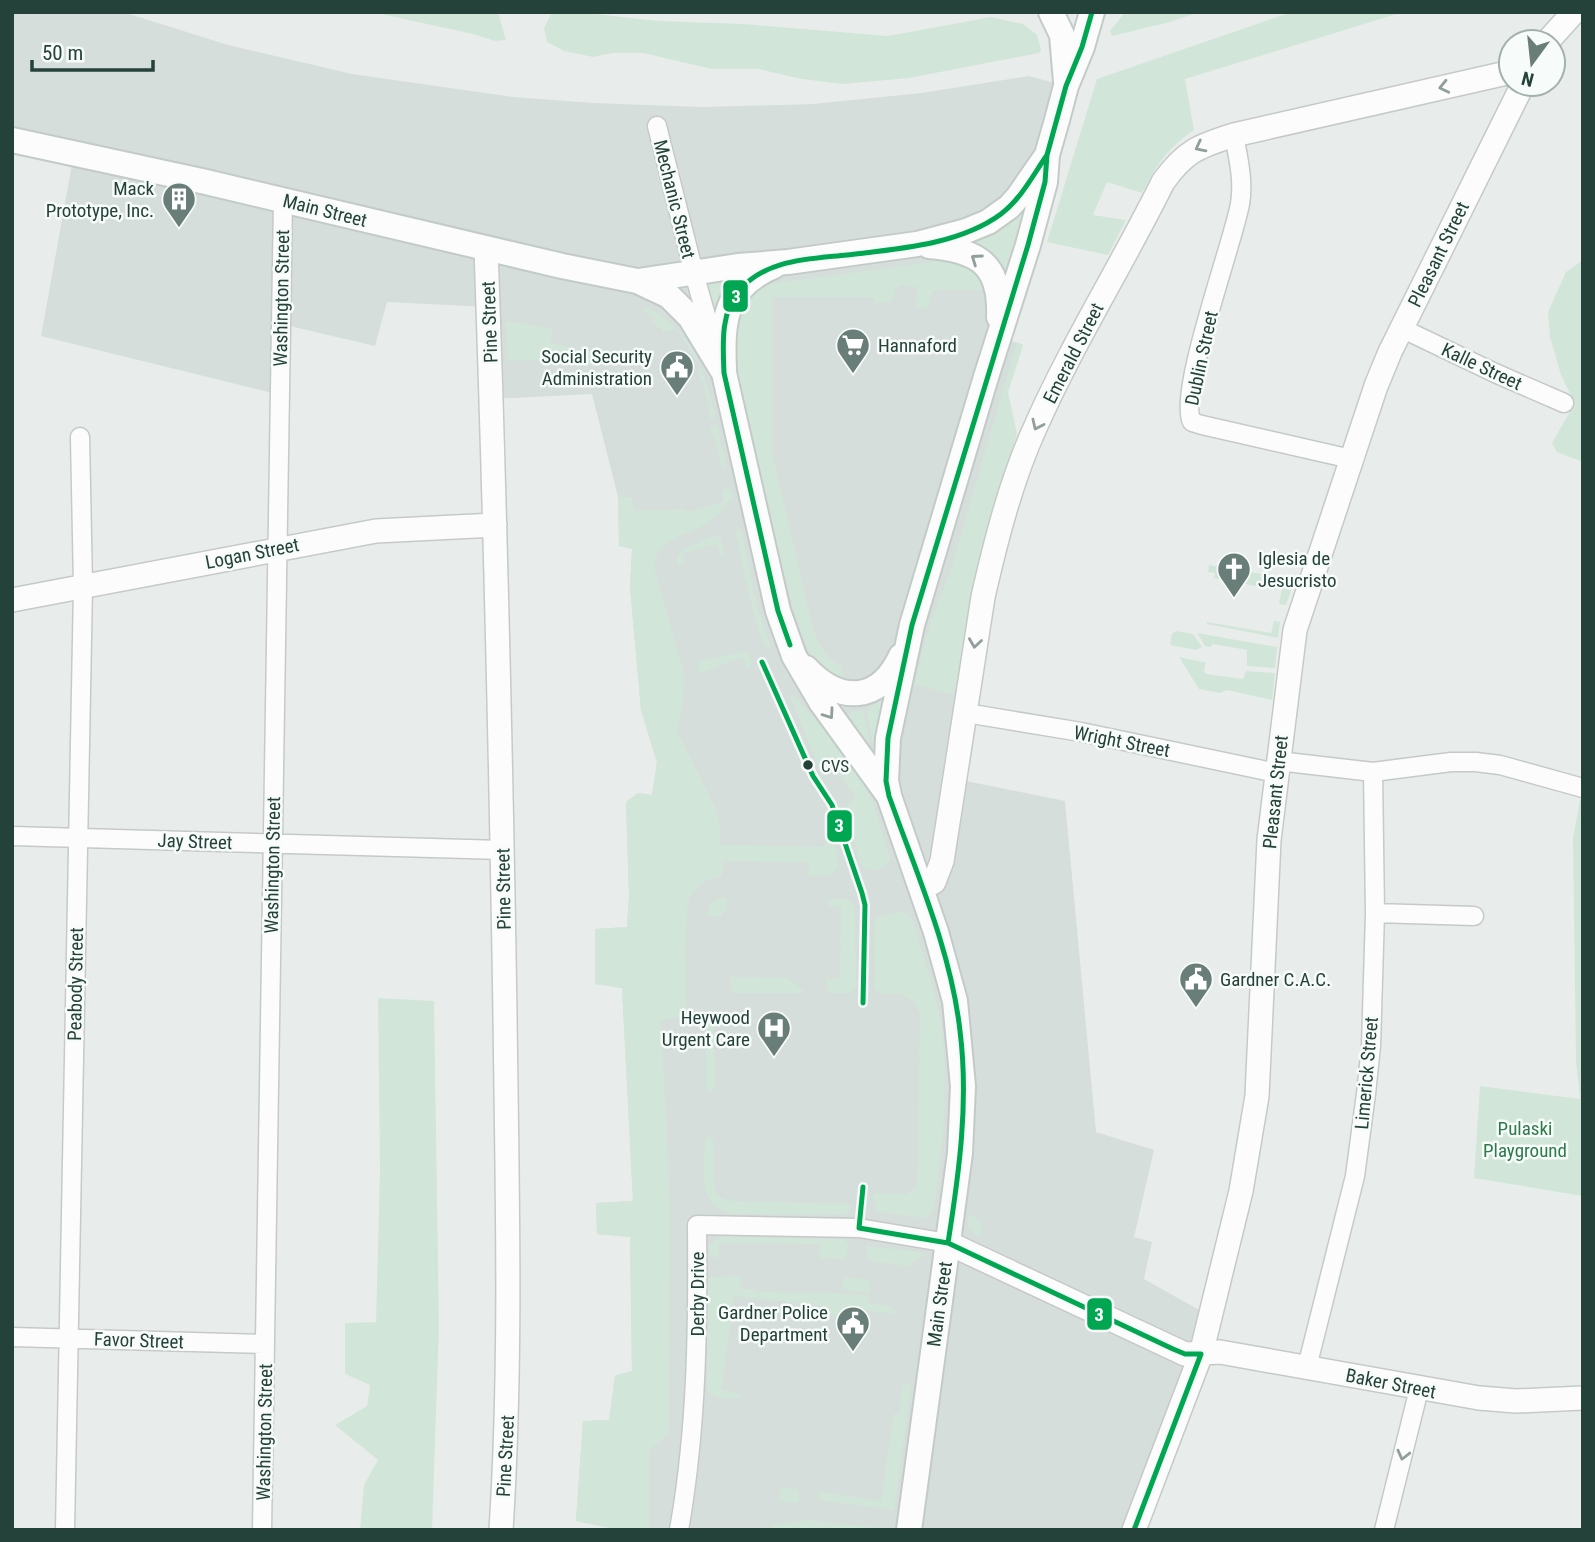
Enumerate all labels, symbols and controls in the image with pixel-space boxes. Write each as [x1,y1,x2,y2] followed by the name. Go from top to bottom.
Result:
[32,28,152,72] scale bar
[1497,28,1567,98] north arrow
[42,41,83,65] text: 50 m
[1519,66,1536,92] text: N
[1438,79,1450,93] one-way arrow
[649,137,700,261] street label: Mechanic Street
[1195,139,1208,153] one-way arrow
[46,177,154,222] place label: Mack Prototype, Inc.
[160,180,198,229] building icon: Mack Prototype, Inc.
[280,189,369,232] street label: Main Street
[1403,198,1474,311] street label: Pleasant Street
[269,229,294,367] street label: Washington Street
[971,255,984,267] one-way arrow
[722,279,749,313] line badge: 3
[477,281,502,363] street label: Pine Street
[731,285,741,308] text: 3
[1038,299,1109,407] street label: Emerald Street
[1180,309,1223,408] street label: Dublin Street
[834,326,872,375] supermarket icon: Hannaford
[878,334,957,357] place label: Hannaford
[1438,338,1526,395] street label: Kalle Street
[541,345,652,390] place label: Social Security Administration
[658,348,696,397] public building icon: Social Security Administration
[1031,417,1045,430] one-way arrow
[203,533,301,574] street label: Logan Street
[1258,547,1337,592] place label: Iglesia de Jesucristo
[1215,550,1253,599] church icon: Iglesia de Jesucristo
[968,637,983,649] one-way arrow
[821,707,834,720] one-way arrow
[1072,721,1172,762] street label: Wright Street
[1258,734,1293,850] street label: Pleasant Street
[821,756,849,776] place label: CVS
[801,758,815,772] marker: CVS
[260,796,285,934] street label: Washington Street
[826,809,853,843] line badge: 3
[834,814,844,837] text: 3
[157,829,233,854] street label: Jay Street
[491,848,516,930] street label: Pine Street
[63,927,88,1041] street label: Peabody Street
[1177,960,1215,1009] public building icon: Gardner C.A.C.
[1220,968,1331,991] place label: Gardner C.A.C.
[662,1006,750,1051] place label: Heywood Urgent Care
[755,1009,793,1058] hospital icon: Heywood Urgent Care
[1350,1016,1383,1130] street label: Limerick Street
[1483,1117,1567,1162] park label: Pulaski Playground
[686,1251,709,1337] street label: Derby Drive
[922,1260,957,1348] street label: Main Street
[1086,1297,1113,1331] line badge: 3
[718,1301,828,1346] place label: Gardner Police Department
[1094,1303,1104,1326] text: 3
[834,1304,872,1353] public building icon: Gardner Police Department
[94,1327,184,1354] street label: Favor Street
[252,1363,277,1501] street label: Washington Street
[1344,1363,1438,1404] street label: Baker Street
[492,1415,519,1498] street label: Pine Street
[1397,1449,1411,1461] one-way arrow

